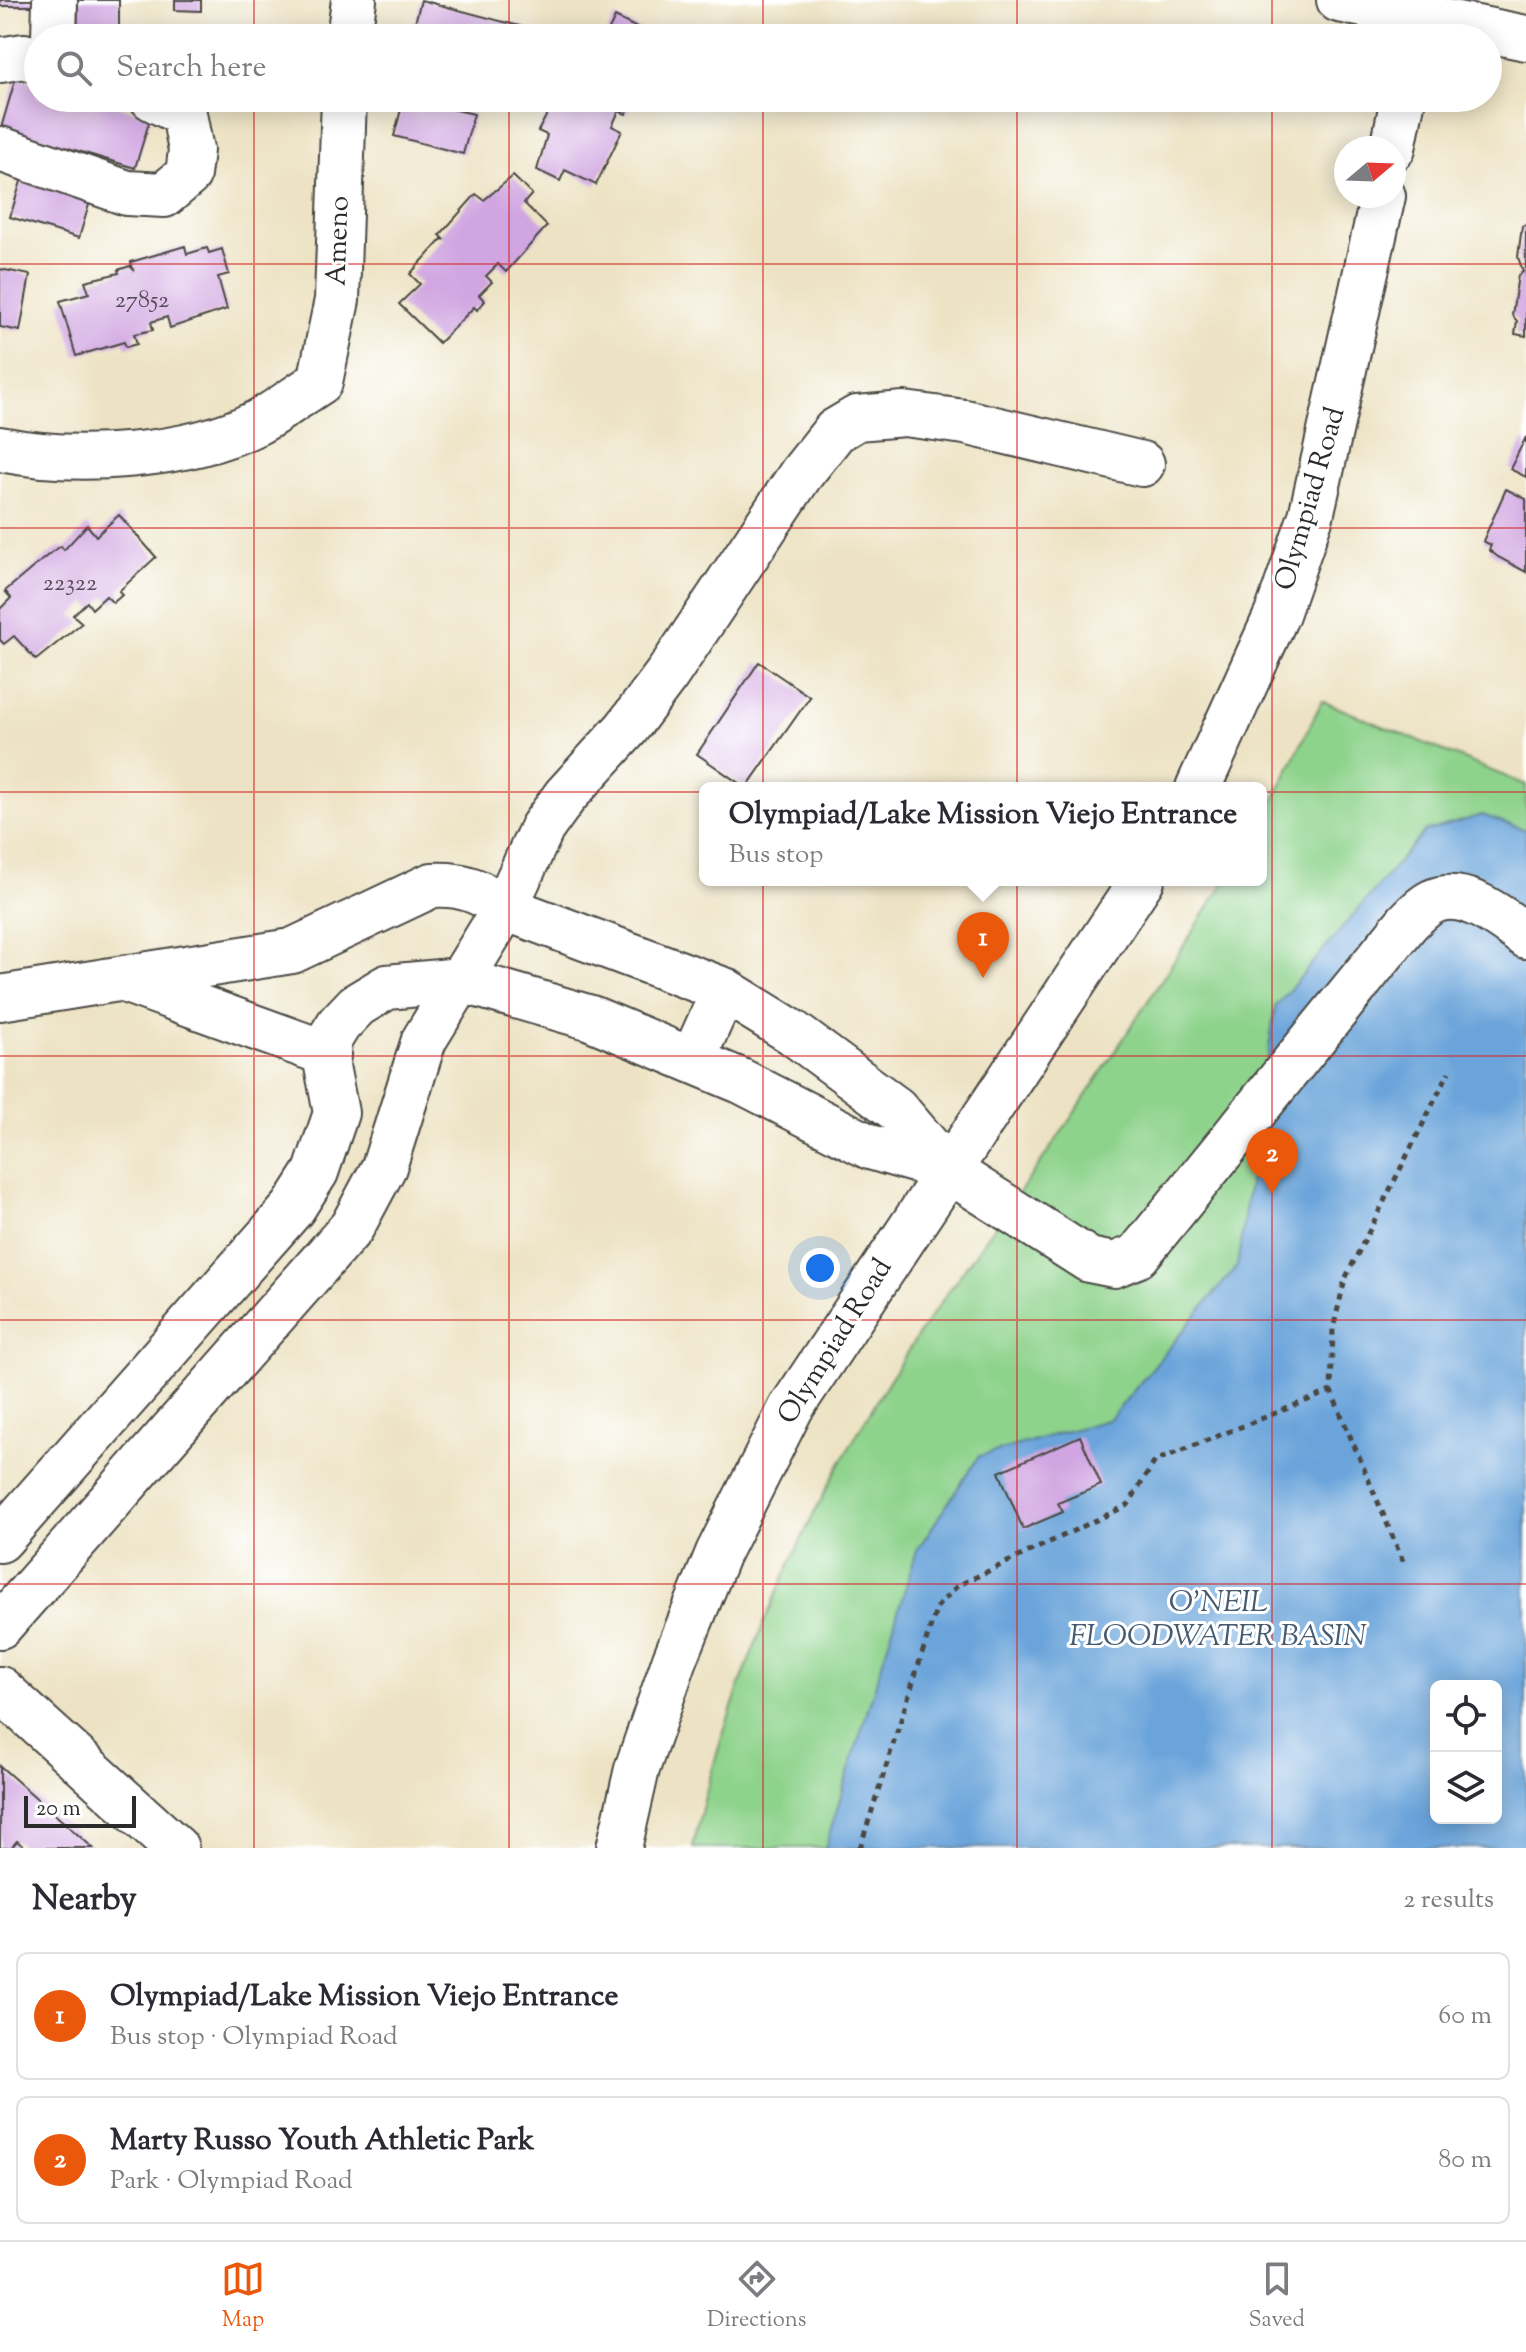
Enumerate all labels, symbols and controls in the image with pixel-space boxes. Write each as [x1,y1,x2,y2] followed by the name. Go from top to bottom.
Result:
[24,24,1502,112] search box
[52,46,96,90] icon: search
[116,47,266,90] text: Search here
[1334,136,1406,208] north arrow
[317,195,361,287] street label: Ameno
[115,284,169,318] house number: 27852
[1266,402,1356,595] street label: Olympiad Road
[43,567,97,601] house number: 22322
[699,782,1267,886] popup
[729,794,1237,837] text: Olympiad/Lake Mission Viejo Entrance
[729,837,823,874] text: Bus stop
[957,912,1009,978] pin: 1
[1246,1128,1298,1194] pin: 2
[800,1248,840,1288] your location
[769,1251,903,1433] street label: Olympiad Road
[1069,1582,1367,1659] water label: O'NEIL FLOODWATER BASIN
[1430,1680,1502,1824] map controls
[1430,1680,1502,1752] button: locate
[1430,1752,1502,1824] button: layers
[24,1792,136,1828] scale bar
[36,1794,81,1826] text: 20 m
[32,1876,137,1925] text: Nearby
[1403,1882,1494,1919] text: 2 results
[110,1976,618,2019] text: Olympiad/Lake Mission Viejo Entrance
[56,1998,64,2035] text: 1
[1438,1998,1492,2035] text: 60 m
[110,2019,398,2056] text: Bus stop · Olympiad Road
[110,2120,534,2163] text: Marty Russo Youth Athletic Park
[54,2142,66,2179] text: 2
[1438,2142,1492,2179] text: 80 m
[110,2163,353,2200] text: Park · Olympiad Road
[221,2257,265,2337] tab: Map
[707,2257,806,2337] tab: Directions
[1248,2257,1305,2337] tab: Saved

